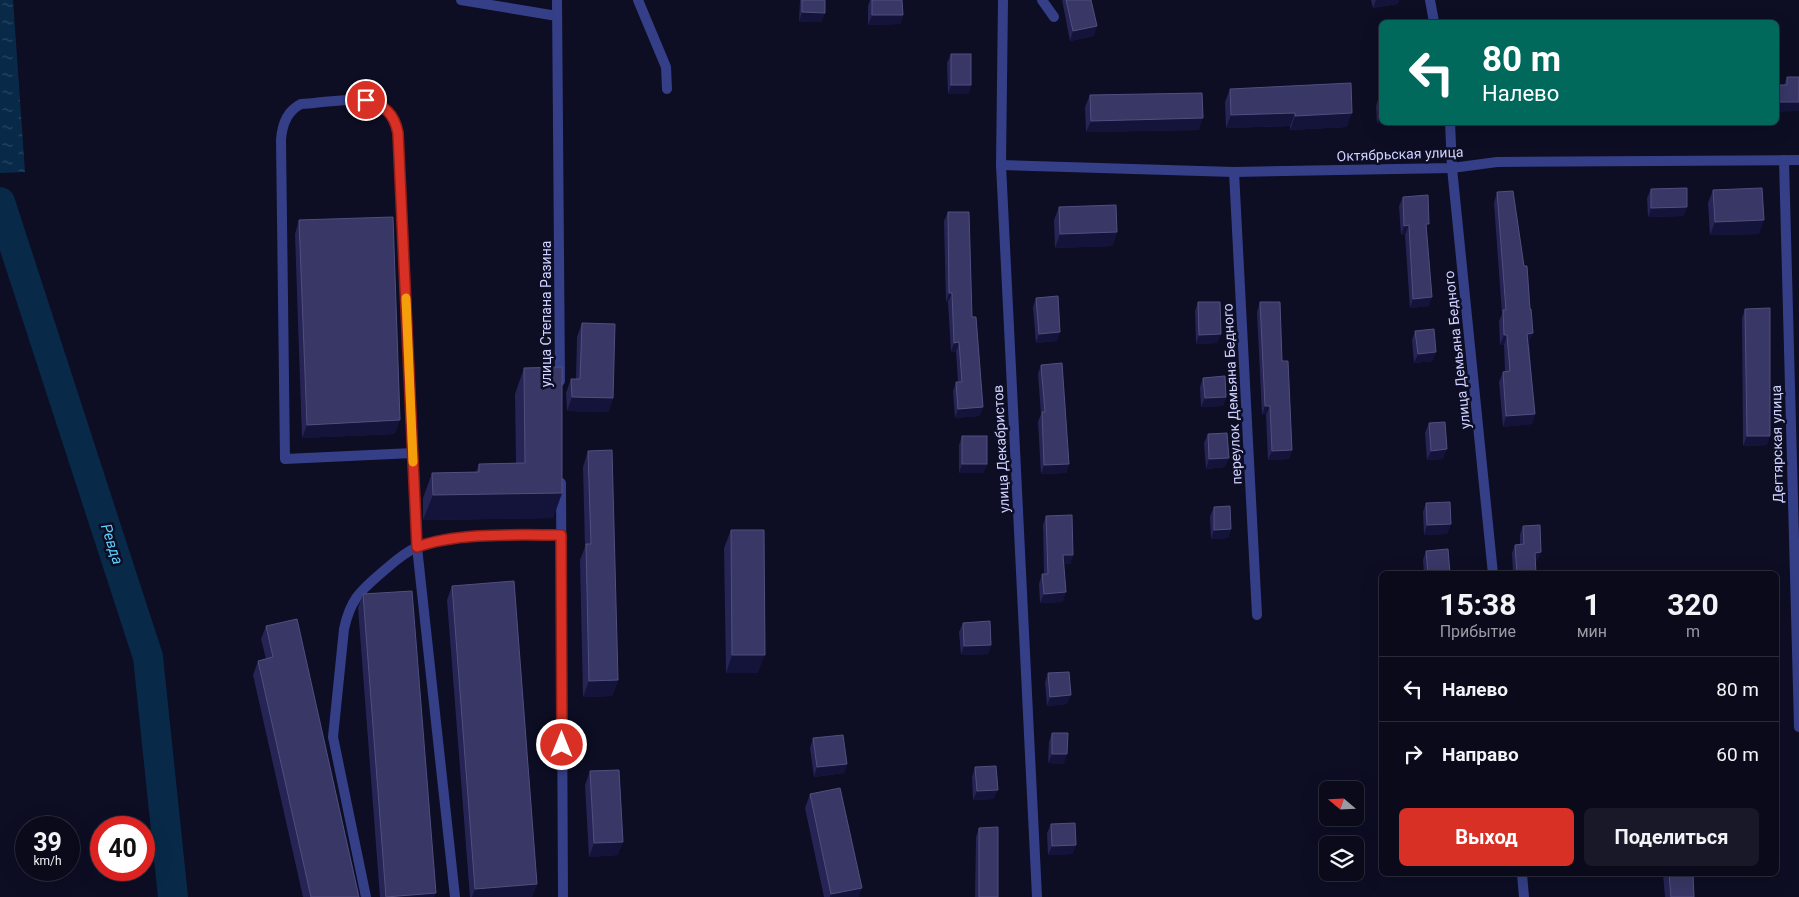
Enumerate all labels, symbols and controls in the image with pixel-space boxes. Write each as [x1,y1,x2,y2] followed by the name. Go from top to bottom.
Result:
[1482,39,1561,80] text: 80 m
[1399,40,1464,105] icon: left
[345,79,387,121] pin
[1482,81,1559,106] text: Налево
[352,86,380,114] icon: arrive
[1336,144,1464,164] street label: Октябрьская улица
[538,241,554,387] street label: улица Степана Разина
[1441,270,1473,430] street label: улица Демьяна Бедного
[1219,303,1245,485] street label: переулок Демьяна Бедного
[990,384,1012,514] street label: улица Декабристов
[1768,385,1786,503] street label: Дегтярская улица
[97,521,127,567] water label: Ревда
[1439,587,1516,622] text: 15:38
[1583,587,1600,622] text: 1
[1667,587,1719,622] text: 320
[1440,622,1516,641] text: Прибытие
[1577,622,1607,641] text: мин
[1686,622,1700,641] text: m
[1399,675,1427,703] icon: left
[1442,678,1508,701] text: Налево
[1716,678,1759,701] text: 80 m
[535,718,587,770] position arrow
[1399,740,1427,768] icon: right
[1442,743,1519,766] text: Направо
[1716,743,1759,766] text: 60 m
[1319,781,1364,826] north arrow
[1319,781,1364,881] map controls
[1399,808,1574,866] button: Выход
[1584,808,1759,866] button: Поделиться
[90,816,155,881] speed limit sign: 40
[33,828,62,857] text: 39
[1319,836,1364,881] button: layers
[33,854,62,868] text: km/h

